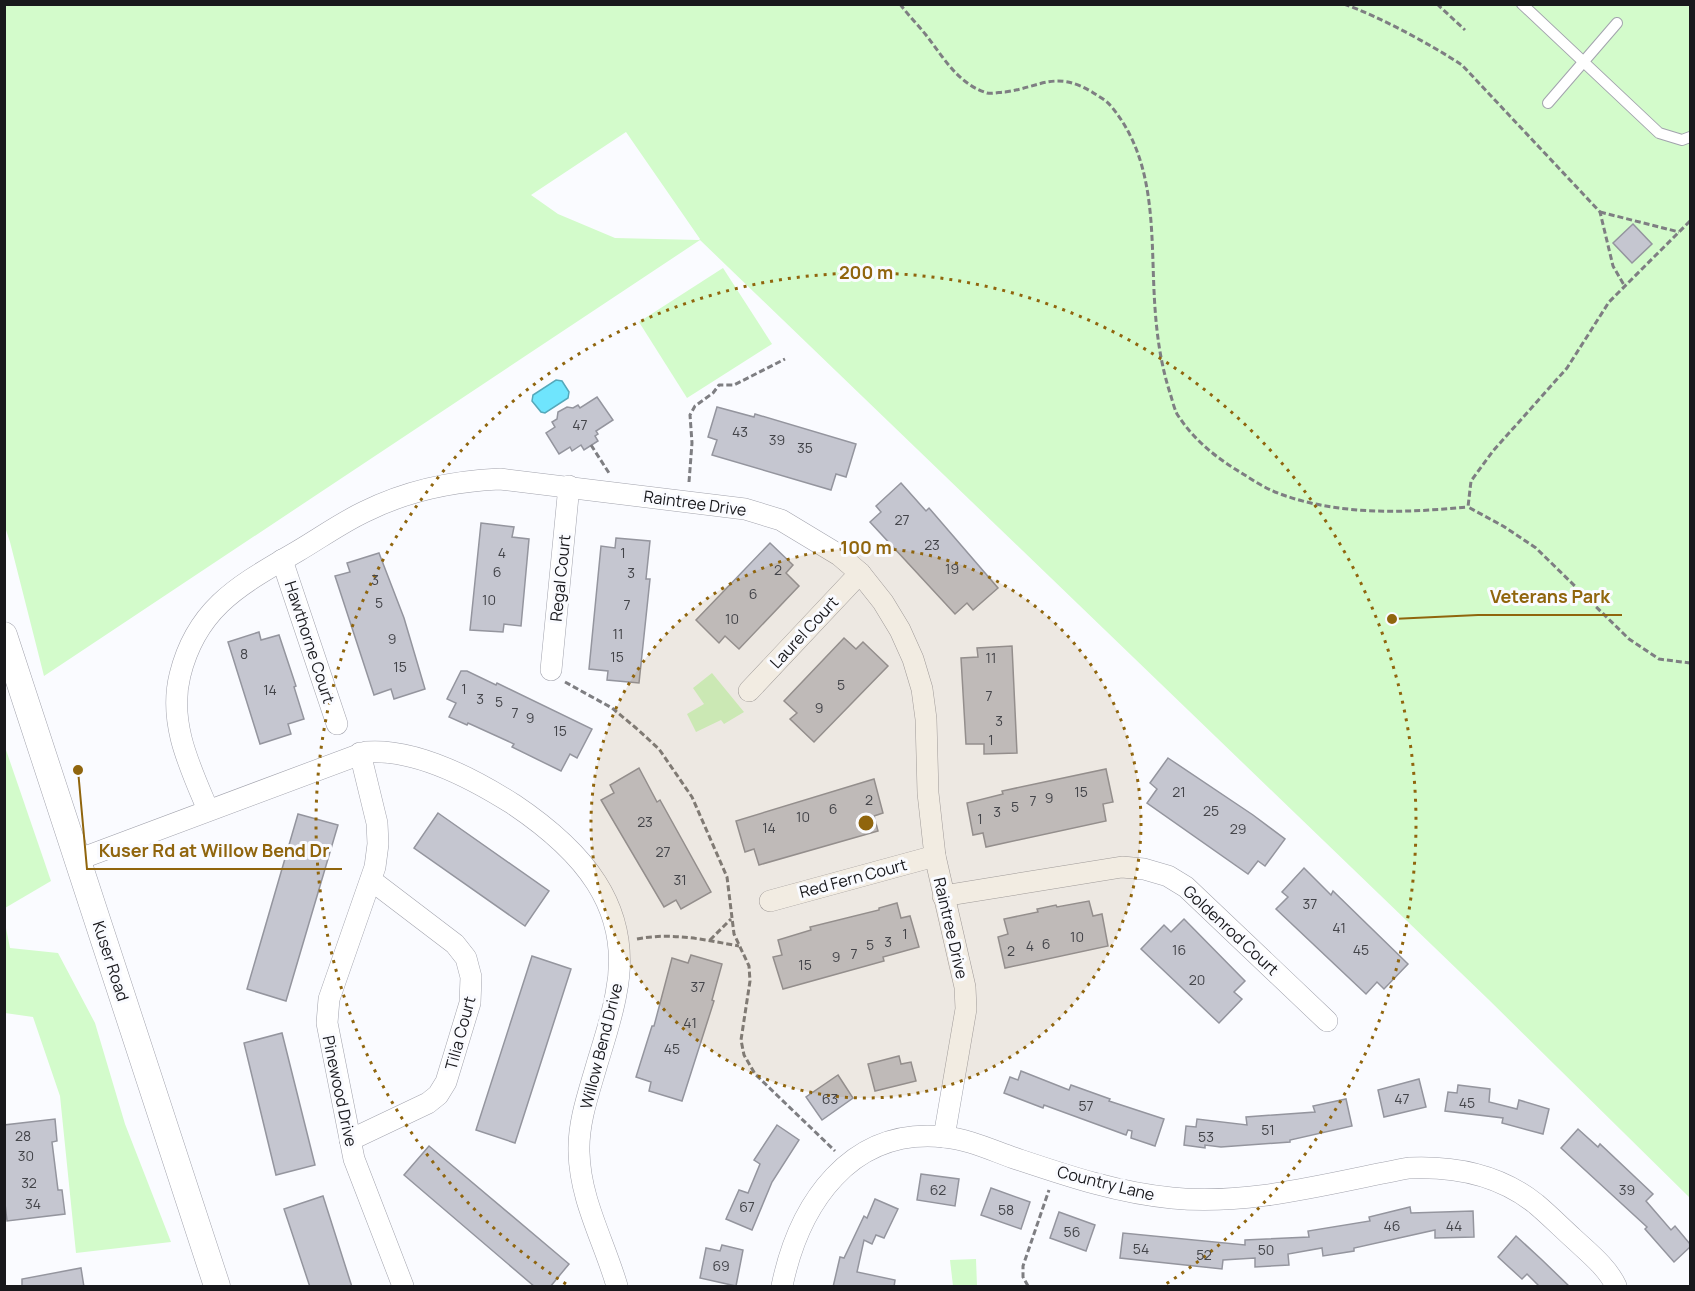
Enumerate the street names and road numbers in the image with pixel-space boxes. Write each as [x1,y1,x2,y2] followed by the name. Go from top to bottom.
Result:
[642,485,748,521] street label: Raintree Drive
[544,533,576,623] street label: Regal Court
[280,578,340,706] street label: Hawthorne Court
[765,591,843,673] street label: Laurel Court
[797,853,909,903] street label: Red Fern Court
[929,875,973,981] street label: Raintree Drive
[1179,880,1283,980] street label: Goldenrod Court
[88,918,134,1004] street label: Kuser Road
[575,981,627,1111] street label: Willow Bend Drive
[440,994,480,1072] street label: Tilia Court
[318,1034,362,1148] street label: Pinewood Drive
[1055,1160,1157,1206] street label: Country Lane

